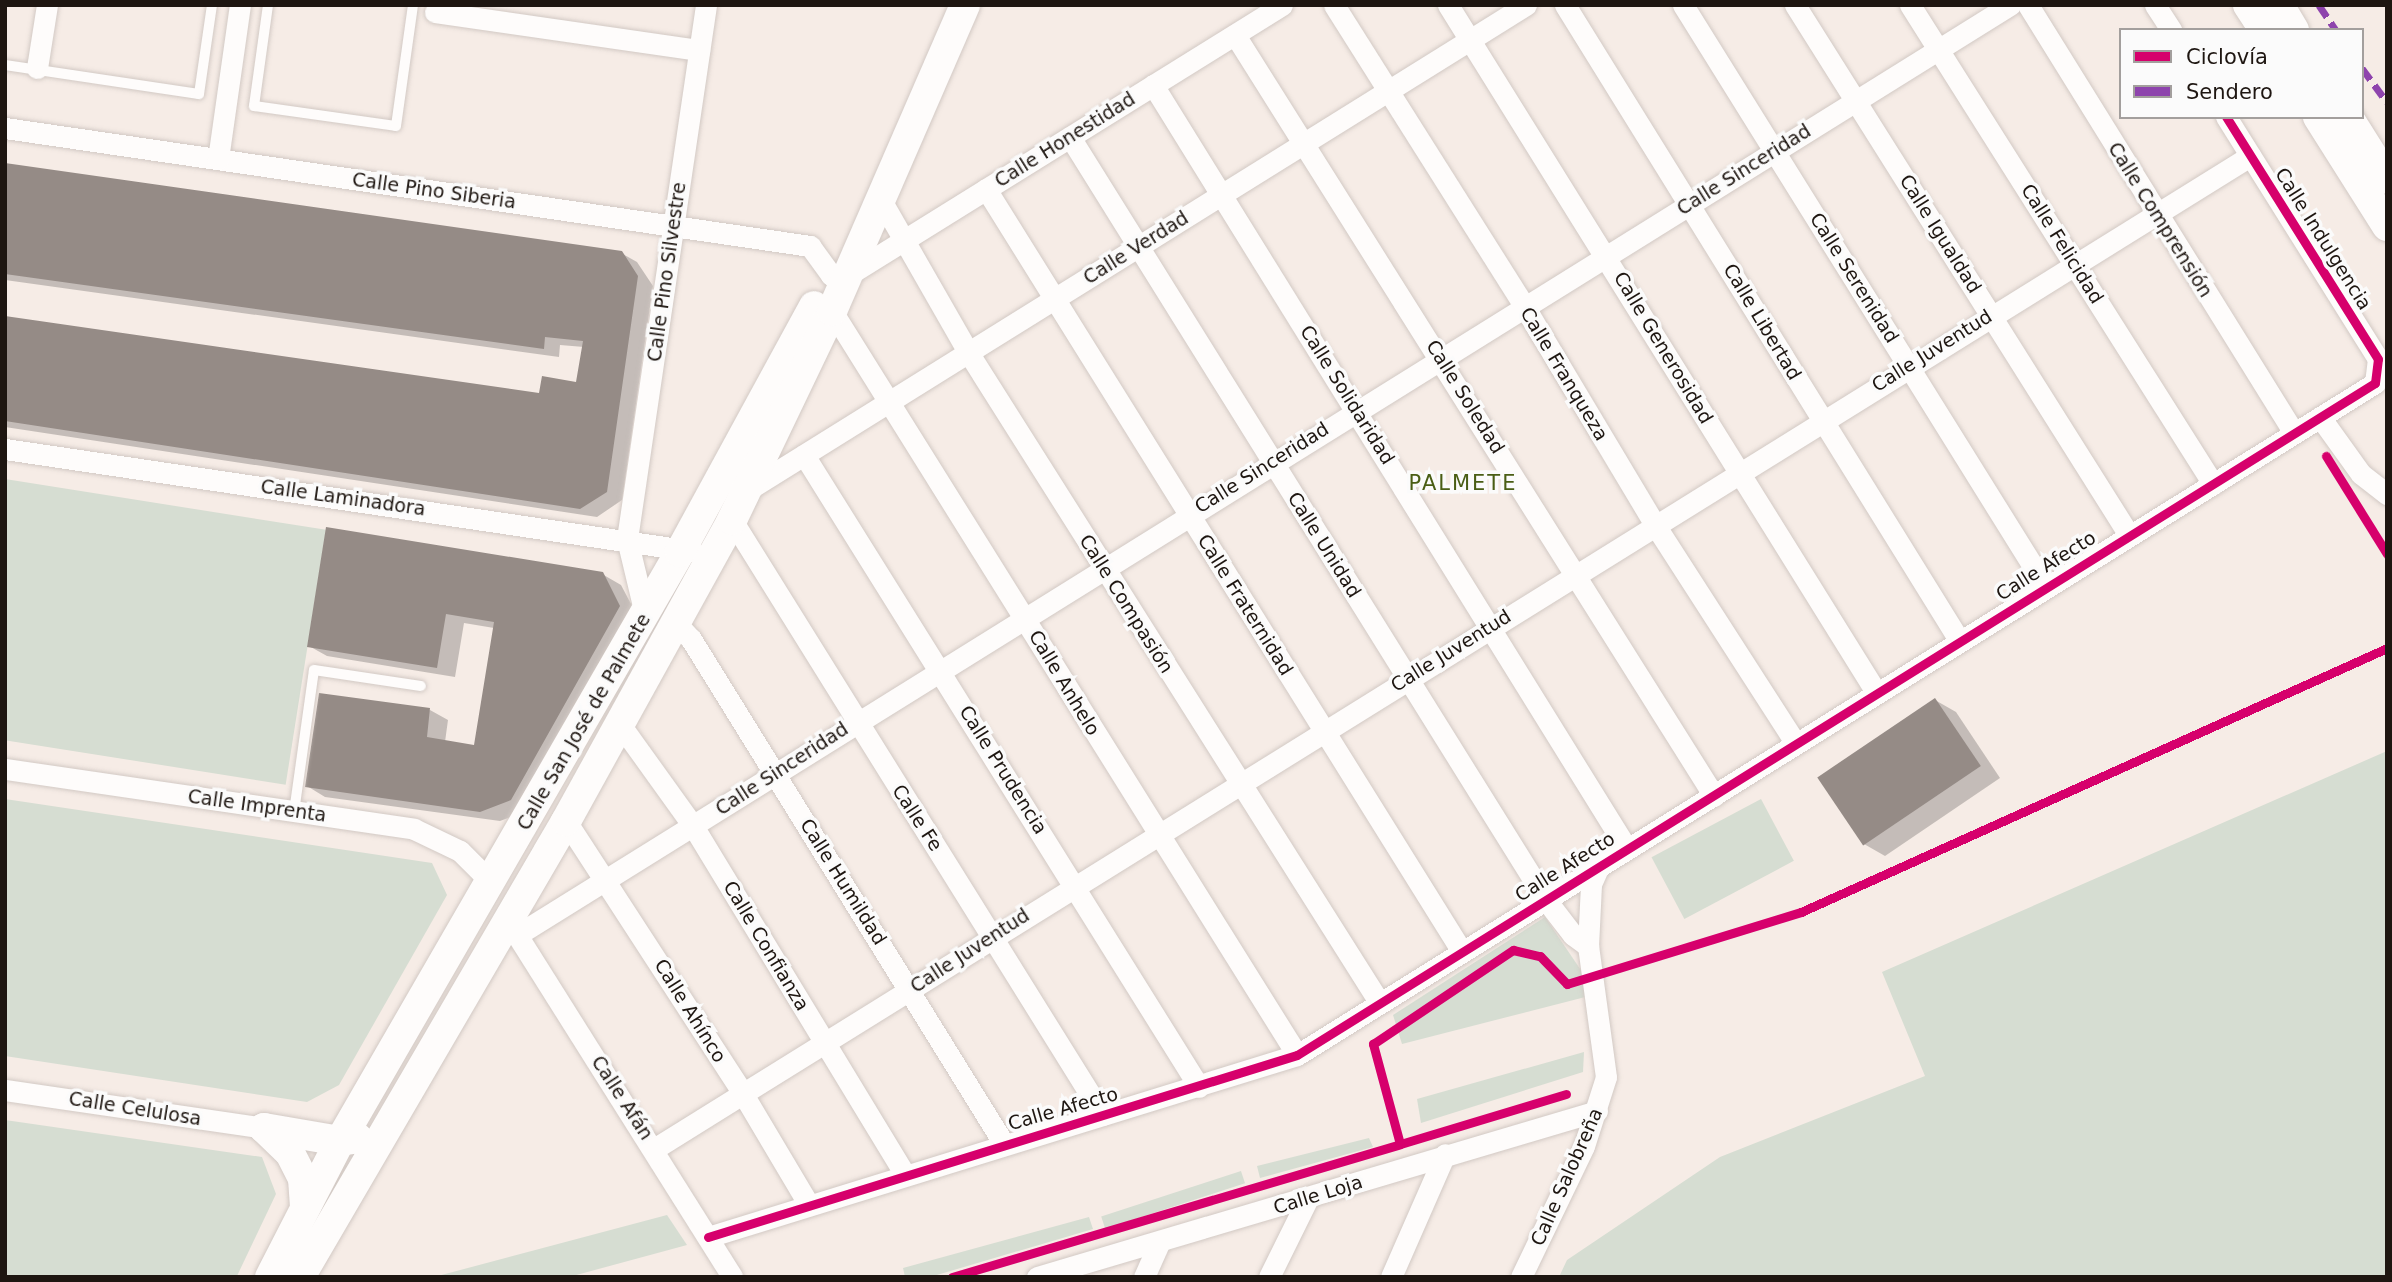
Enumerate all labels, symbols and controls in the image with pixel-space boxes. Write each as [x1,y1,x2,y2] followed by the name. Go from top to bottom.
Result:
[2119,28,2364,119] legend
[2186,45,2268,69] text: Ciclovía
[2186,80,2273,104] text: Sendero
[991,88,1139,192] street label: Calle Honestidad
[1673,120,1815,220] street label: Calle Sinceridad
[2103,138,2217,302] street label: Calle Comprensión
[2270,164,2376,314] street label: Calle Indulgencia
[351,168,517,214] street label: Calle Pino Siberia
[1894,170,1986,298] street label: Calle Igualdad
[2016,180,2108,308] street label: Calle Felicidad
[643,181,691,363] street label: Calle Pino Silvestre
[1079,207,1193,289] street label: Calle Verdad
[1805,209,1903,347] street label: Calle Serenidad
[1718,260,1806,384] street label: Calle Libertad
[1609,268,1717,428] street label: Calle Generosidad
[1515,303,1613,445] street label: Calle Franqueza
[1868,305,1996,397] street label: Calle Juventud
[1295,321,1399,469] street label: Calle Solidaridad
[1421,336,1509,458] street label: Calle Soledad
[1191,418,1333,518] street label: Calle Sinceridad
[1409,470,1517,496] district label: PALMETE
[259,475,427,521] street label: Calle Laminadora
[1282,488,1366,602] street label: Calle Unidad
[1992,526,2100,606] street label: Calle Afecto
[1074,530,1178,678] street label: Calle Compasión
[1192,530,1298,680] street label: Calle Fraternidad
[1387,605,1515,697] street label: Calle Juventud
[513,610,655,834] street label: Calle San José de Palmete
[1024,626,1104,740] street label: Calle Anhelo
[954,701,1052,839] street label: Calle Prudencia
[711,718,853,820] street label: Calle Sinceridad
[887,780,947,856] street label: Calle Fe
[186,785,328,827] street label: Calle Imprenta
[795,815,891,949] street label: Calle Humildad
[1511,827,1619,907] street label: Calle Afecto
[718,877,814,1015] street label: Calle Confianza
[906,904,1034,998] street label: Calle Juventud
[649,955,731,1067] street label: Calle Ahínco
[586,1052,658,1144] street label: Calle Afán
[1005,1082,1121,1136] street label: Calle Afecto
[67,1087,203,1131] street label: Calle Celulosa
[1526,1104,1608,1250] street label: Calle Salobreña
[1271,1171,1365,1219] street label: Calle Loja

